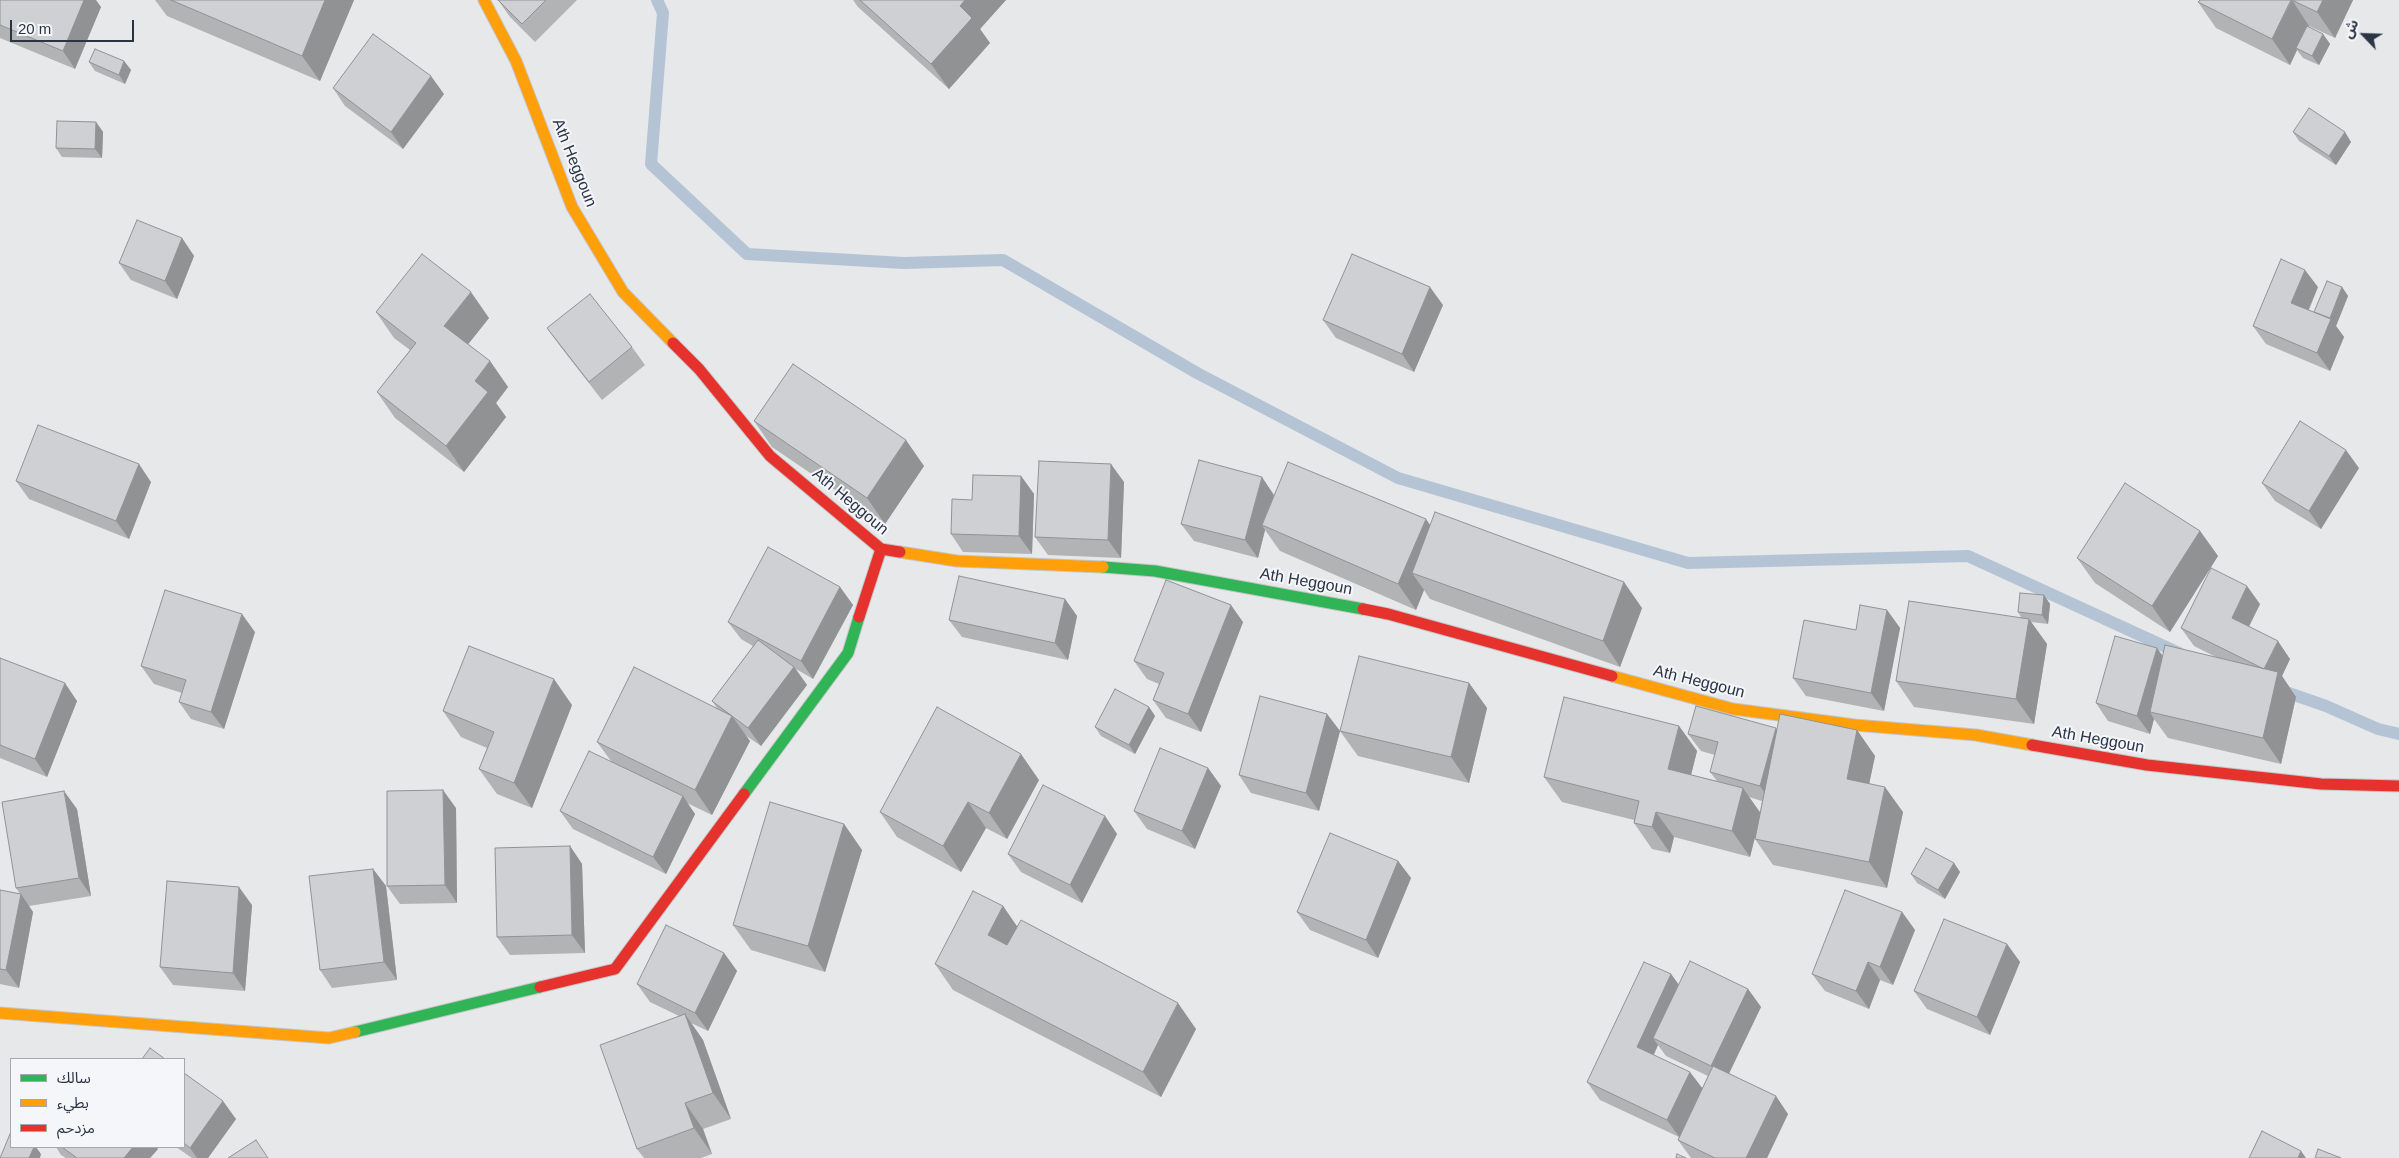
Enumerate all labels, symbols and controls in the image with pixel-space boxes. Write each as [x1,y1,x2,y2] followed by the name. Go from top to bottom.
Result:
[12,10,136,42] scale bar
[2339,10,2389,60] north arrow
[2339,17,2362,41] text: ش
[18,20,51,37] text: 20 m
[548,116,600,210] street label: Ath Heggoun
[808,465,892,539] street label: Ath Heggoun
[1258,564,1354,600] street label: Ath Heggoun
[1651,661,1747,703] street label: Ath Heggoun
[2050,722,2146,758] street label: Ath Heggoun
[10,1058,185,1148] legend
[57,1069,91,1086] text: سالك
[57,1094,89,1111] text: بطيء
[57,1119,95,1136] text: مزدحم

